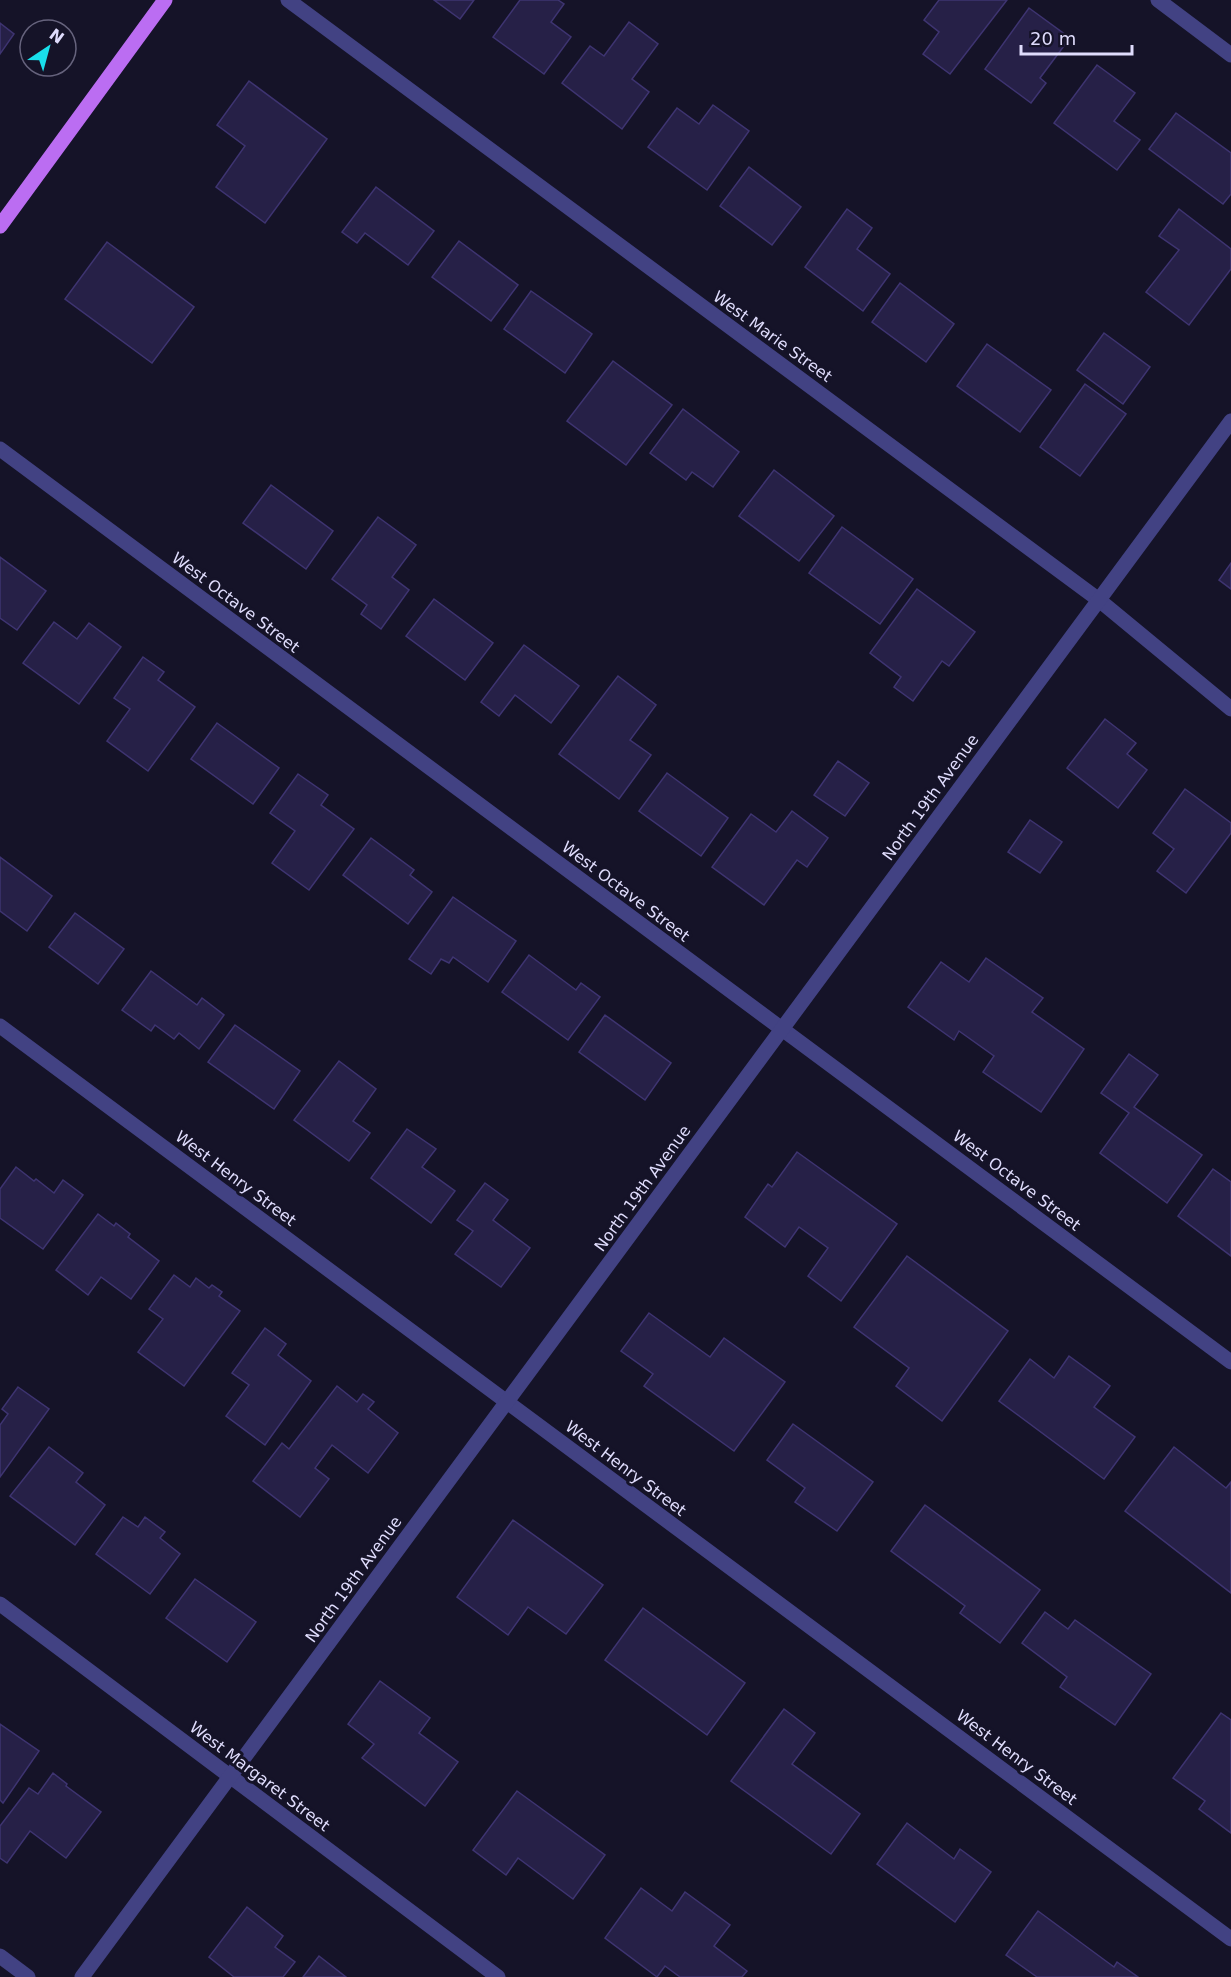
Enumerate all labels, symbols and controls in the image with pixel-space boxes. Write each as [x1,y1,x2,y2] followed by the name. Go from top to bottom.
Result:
[18,18,78,78] north arrow
[1021,18,1132,56] scale bar
[46,25,68,48] text: N
[1030,28,1076,49] text: 20 m
[709,287,836,386] street label: West Marie Street
[168,548,303,657] street label: West Octave Street
[878,731,983,864] street label: North 19th Avenue
[558,837,693,946] street label: West Octave Street
[590,1122,695,1255] street label: North 19th Avenue
[949,1126,1084,1235] street label: West Octave Street
[172,1127,300,1230] street label: West Henry Street
[562,1417,690,1520] street label: West Henry Street
[301,1513,406,1646] street label: North 19th Avenue
[953,1706,1081,1809] street label: West Henry Street
[186,1718,333,1835] street label: West Margaret Street

